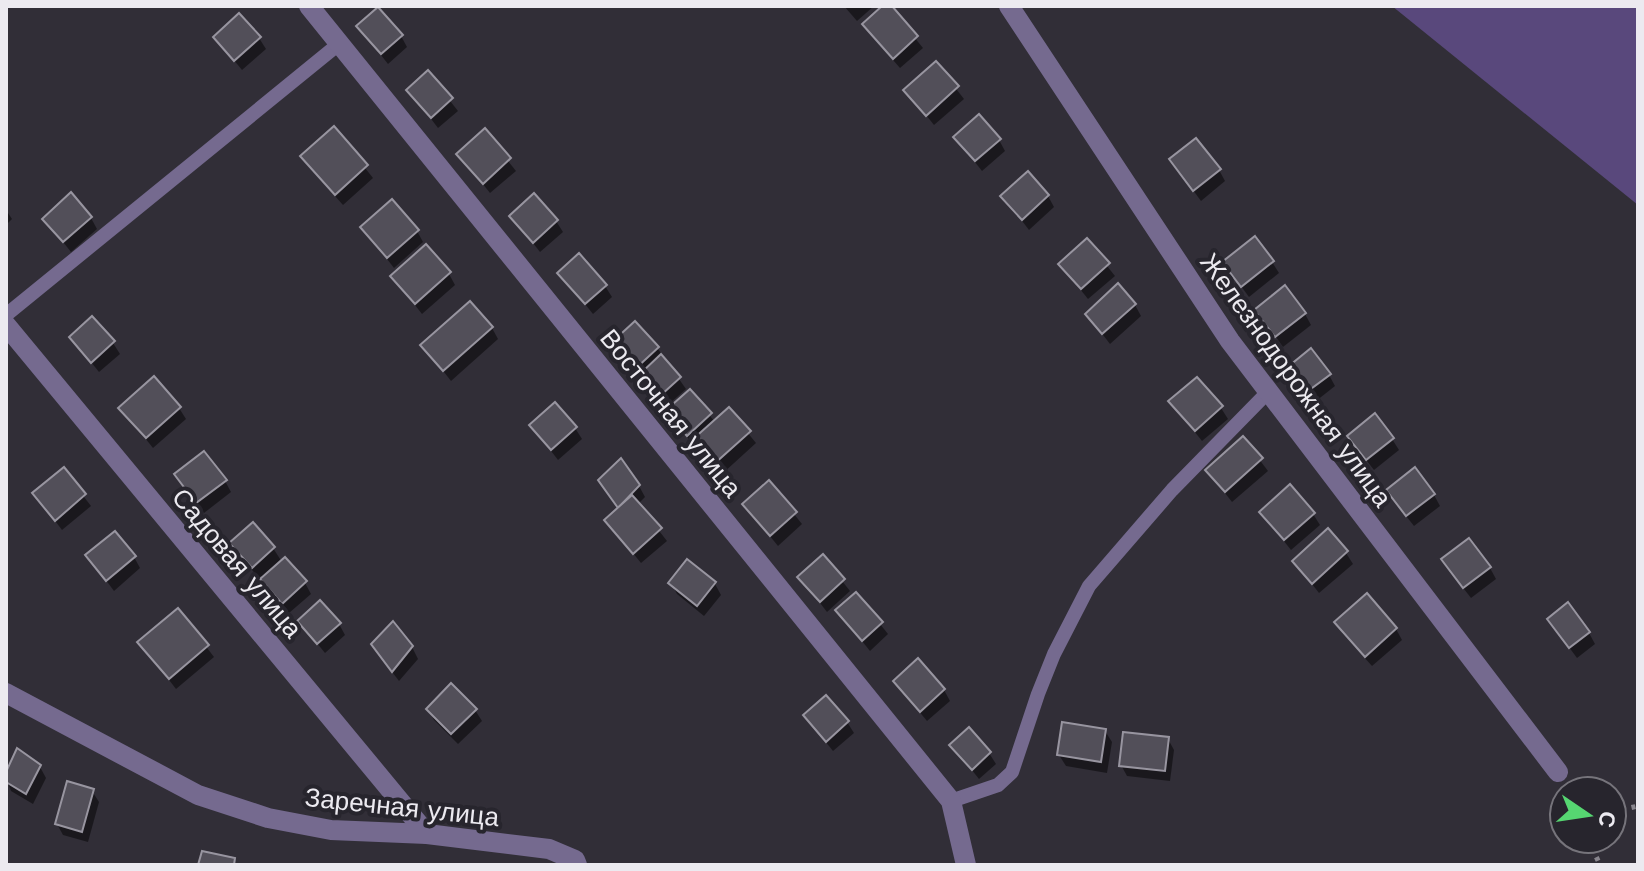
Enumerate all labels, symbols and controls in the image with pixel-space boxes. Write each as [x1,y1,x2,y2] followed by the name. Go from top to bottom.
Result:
[1194,248,1398,513] street label: Железнодорожная улица
[594,323,748,503] street label: Восточная улица
[166,482,308,644] street label: Садовая улица
[1548,775,1628,855] north arrow
[303,782,501,832] street label: Заречная улица
[1593,809,1621,830] text: С

